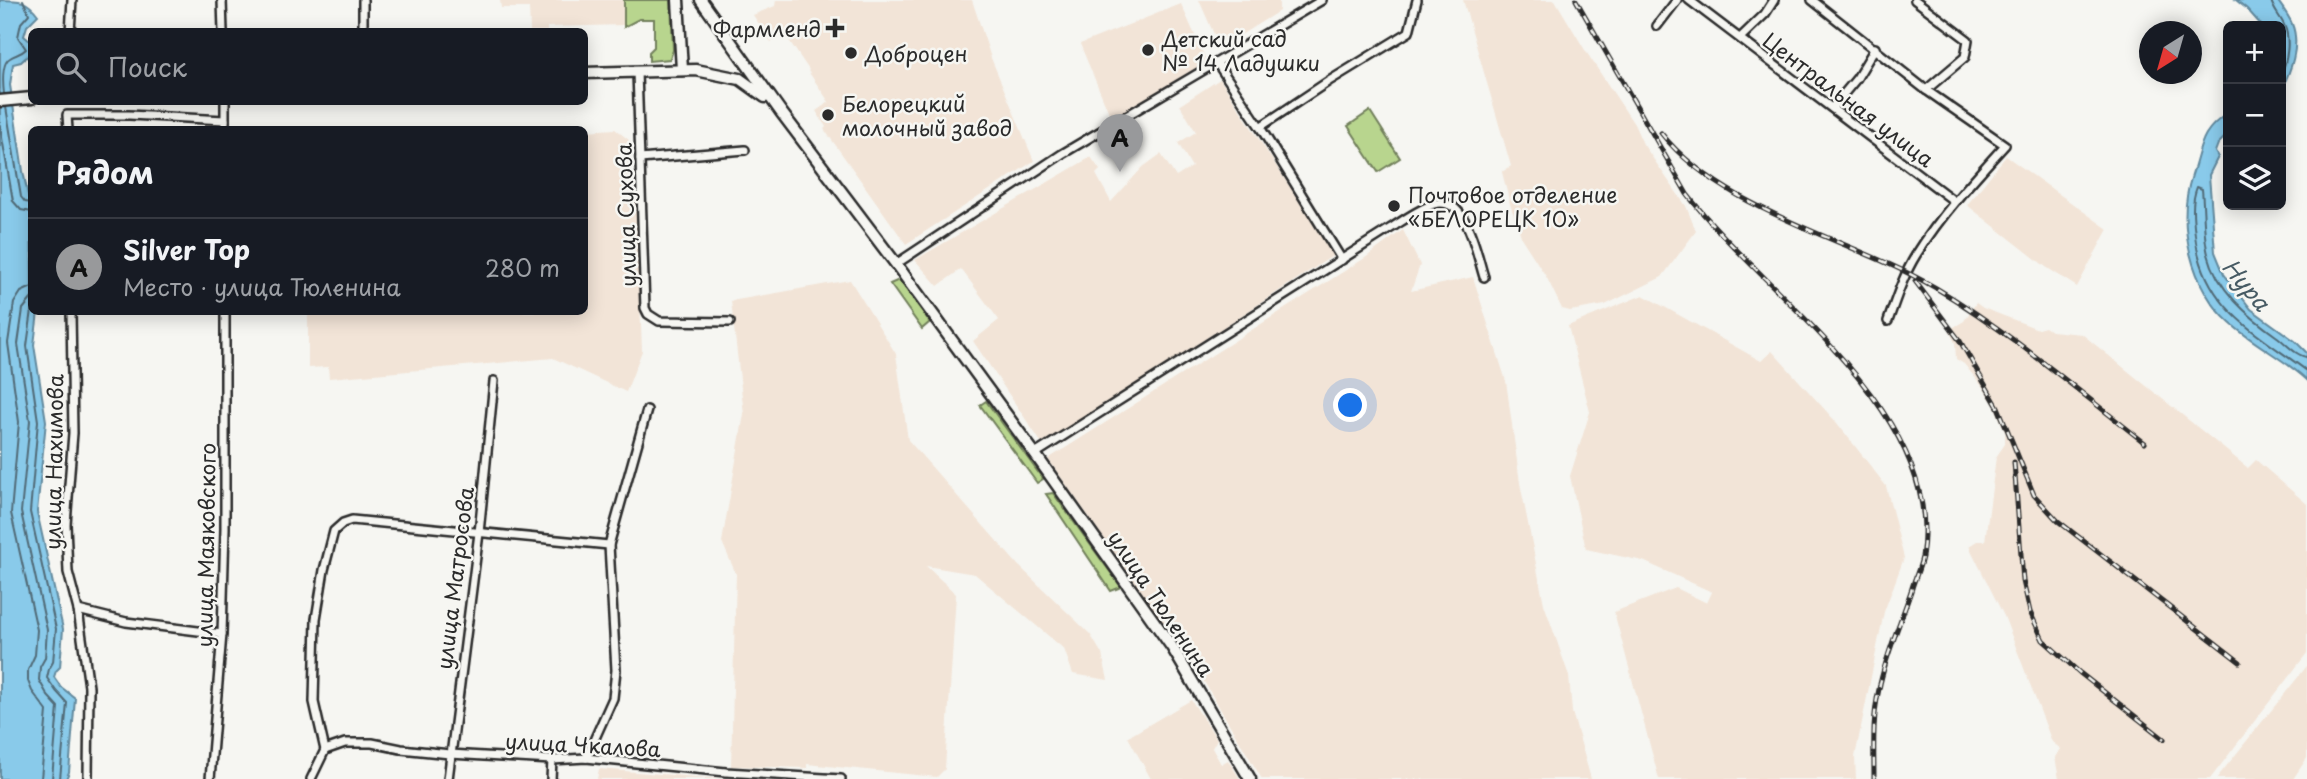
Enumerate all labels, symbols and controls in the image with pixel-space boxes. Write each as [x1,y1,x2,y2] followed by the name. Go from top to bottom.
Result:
[713,12,821,44] place label: Фармленд
[827,20,843,36] marker: Фармленд
[2139,21,2202,84] north arrow
[2223,21,2286,210] map controls
[2223,21,2286,84] button: +
[1161,22,1320,78] place label: Детский сад № 14 Ладушки
[1757,24,1942,175] street label: Центральная улица
[28,28,588,105] search box
[864,37,968,69] place label: Доброцен
[1140,42,1156,58] marker: Детский сад № 14 Ладушки
[843,45,859,61] marker: Доброцен
[108,47,187,86] text: Поиск
[52,48,90,86] icon: search
[2223,84,2286,147] button: −
[842,87,1012,143] place label: Белорецкий молочный завод
[820,107,836,123] marker: Белорецкий молочный завод
[1097,114,1143,172] pin: A
[606,142,644,288] street label: улица Сухова
[2223,147,2286,210] button: layers
[56,149,154,194] text: Рядом
[1408,178,1617,234] place label: Почтовое отделение «БЕЛОРЕЦК 10»
[1386,198,1402,214] marker: Почтовое отделение «БЕЛОРЕЦК 10»
[123,230,250,269] text: Silver Top
[70,250,88,285] text: A
[485,250,560,285] text: 280 m
[2215,250,2280,318] water label: Нура
[123,269,401,304] text: Место · улица Тюленина
[35,374,71,550] street label: улица Нахимова
[1333,388,1367,422] your location
[187,442,223,648] street label: улица Маяковского
[427,485,481,671] street label: улица Матросова
[1101,523,1223,683] street label: улица Тюленина
[504,724,662,764] street label: улица Чкалова

